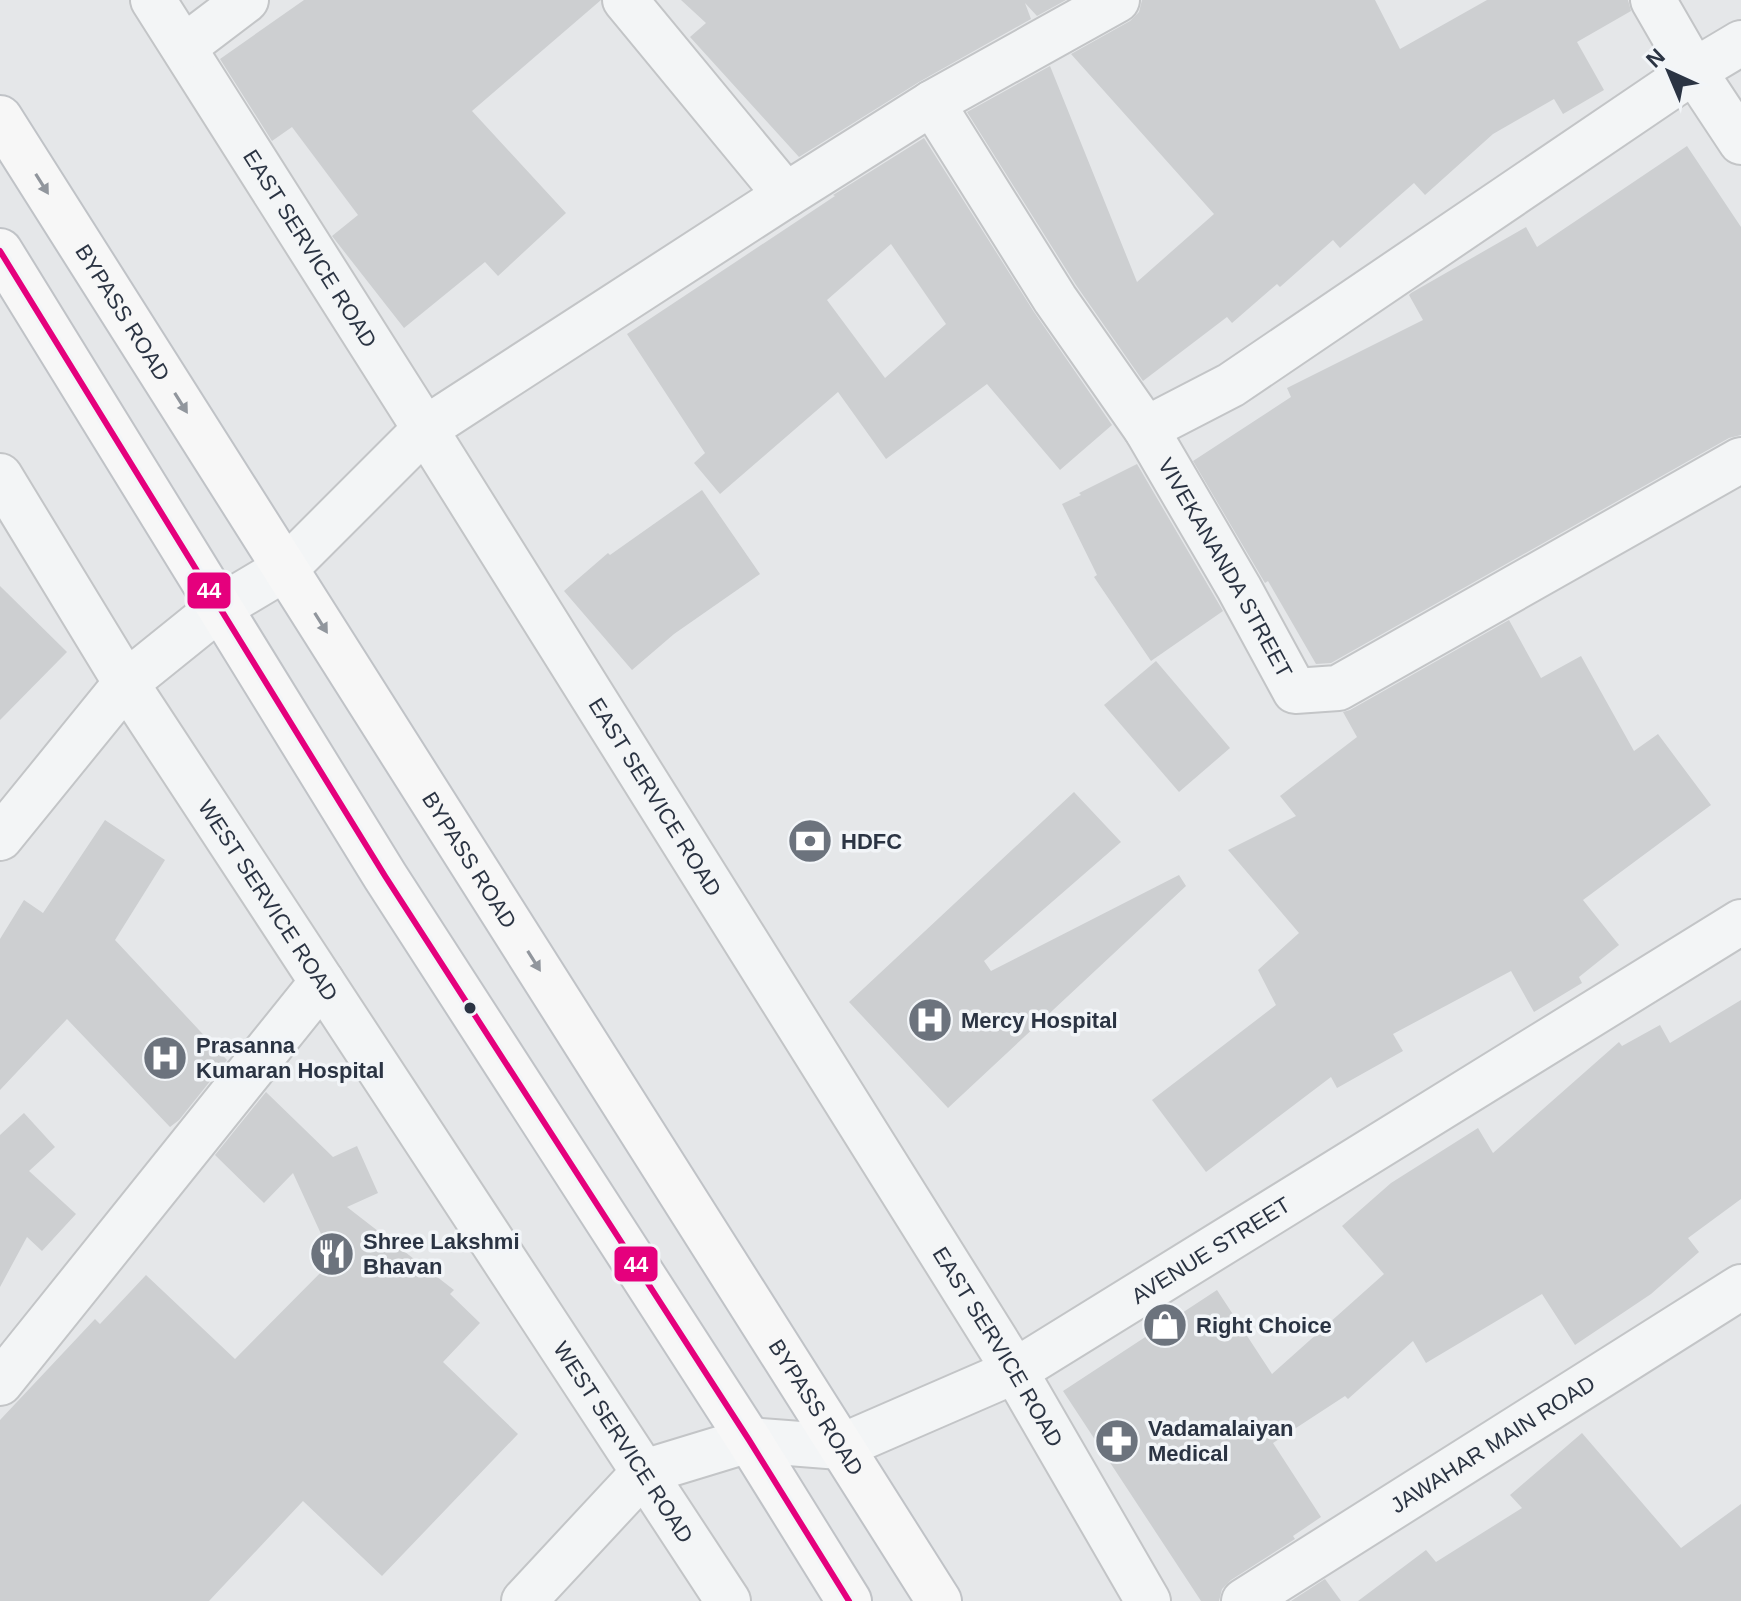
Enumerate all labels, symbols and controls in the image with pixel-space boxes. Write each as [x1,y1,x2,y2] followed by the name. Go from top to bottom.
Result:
[1629,32,1709,112] north arrow
[1641,43,1670,72] text: N
[238,145,382,352] street label: EAST SERVICE ROAD
[34,173,48,195] one-way arrow
[70,240,175,385] street label: BYPASS ROAD
[174,393,189,414] one-way arrow
[1153,454,1297,682] street label: VIVEKANANDA STREET
[186,571,232,610] line badge: 44
[197,578,222,603] text: 44
[313,612,327,634] one-way arrow
[584,693,726,901] street label: EAST SERVICE ROAD
[417,787,522,933] street label: BYPASS ROAD
[193,795,343,1006] street label: WEST SERVICE ROAD
[786,817,834,865] bank icon: HDFC
[841,829,902,854] place label: HDFC
[527,950,541,972] one-way arrow
[906,996,954,1044] hospital icon: Mercy Hospital
[462,1000,478,1016] unlabelled marker
[961,1008,1118,1033] place label: Mercy Hospital
[196,1033,384,1083] place label: Prasanna Kumaran Hospital
[141,1034,189,1082] hospital icon: Prasanna Kumaran Hospital
[1127,1192,1295,1309] street label: AVENUE STREET
[363,1229,520,1279] place label: Shree Lakshmi Bhavan
[308,1230,356,1278] restaurant icon: Shree Lakshmi Bhavan
[928,1243,1068,1451] street label: EAST SERVICE ROAD
[613,1245,659,1283] line badge: 44
[624,1252,649,1277] text: 44
[1141,1301,1189,1349] shop icon: Right Choice
[1196,1313,1332,1338] place label: Right Choice
[764,1335,868,1480] street label: BYPASS ROAD
[548,1337,698,1548] street label: WEST SERVICE ROAD
[1386,1371,1600,1518] street label: JAWAHAR MAIN ROAD
[1148,1416,1294,1466] place label: Vadamalaiyan Medical
[1093,1417,1141,1465] pharmacy icon: Vadamalaiyan Medical

